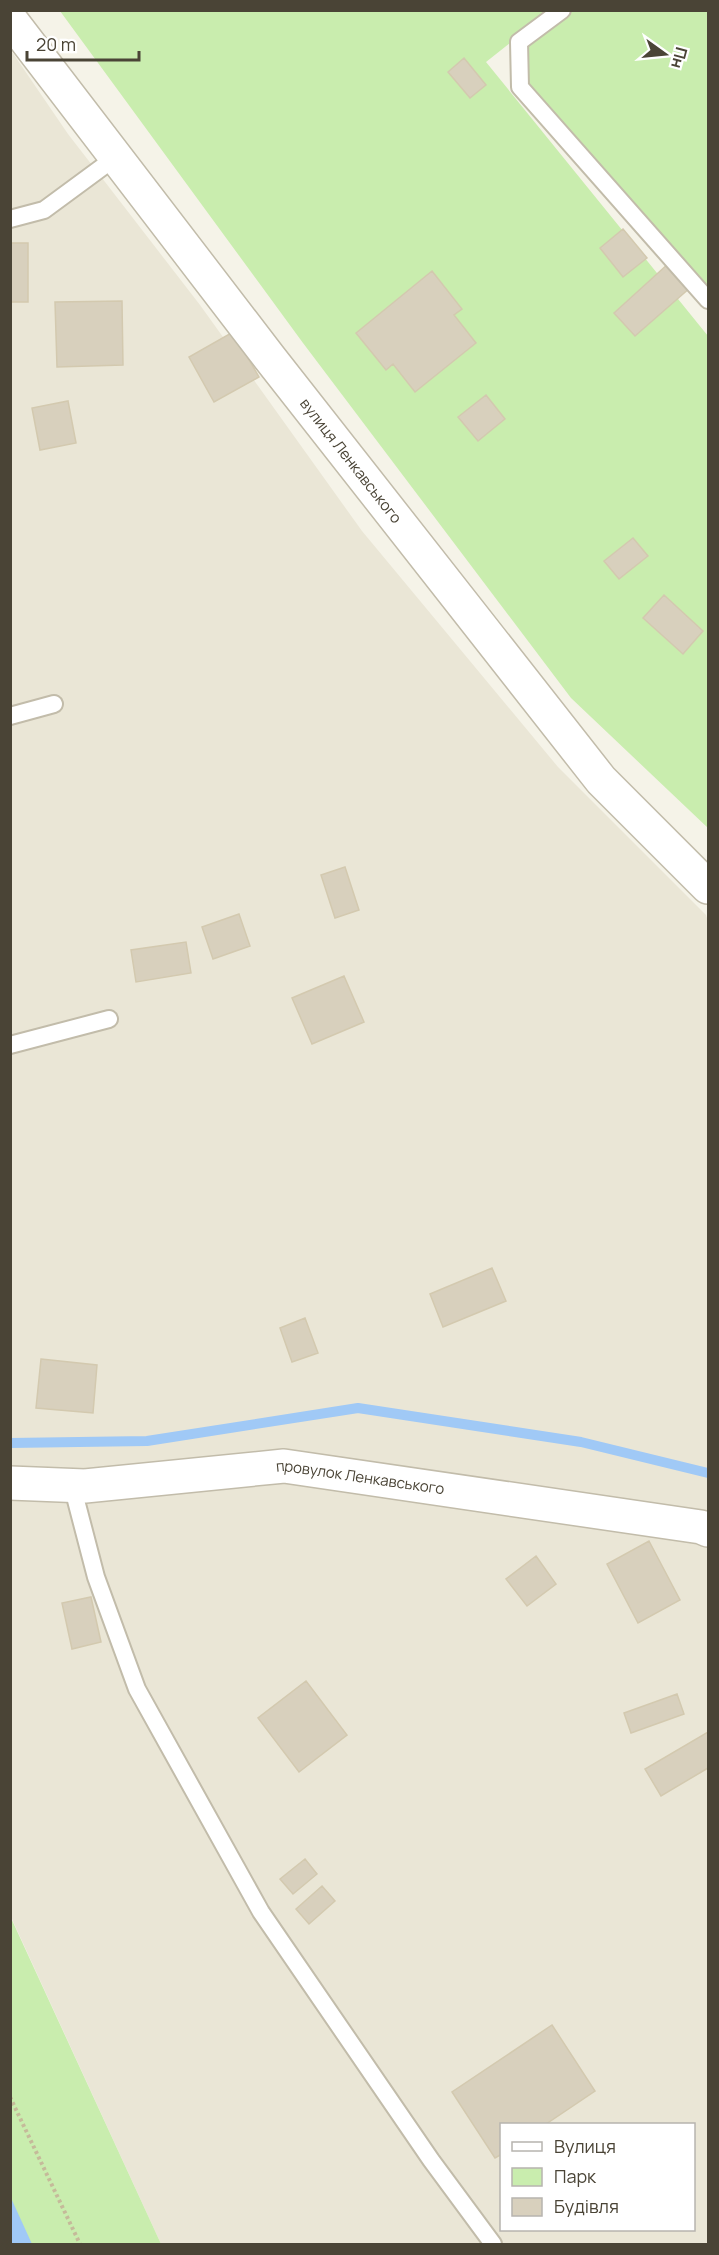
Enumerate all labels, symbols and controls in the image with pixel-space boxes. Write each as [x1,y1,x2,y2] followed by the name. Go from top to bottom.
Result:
[27,24,140,62] scale bar
[635,24,695,84] north arrow
[36,32,76,56] text: 20 m
[666,45,693,71] text: Пн
[295,394,407,528] street label: вулиця Ленкавського
[275,1455,446,1499] street label: провулок Ленкавського
[500,2123,695,2231] legend
[554,2134,616,2158] text: Вулиця
[554,2164,597,2188] text: Парк
[554,2194,619,2218] text: Будівля

